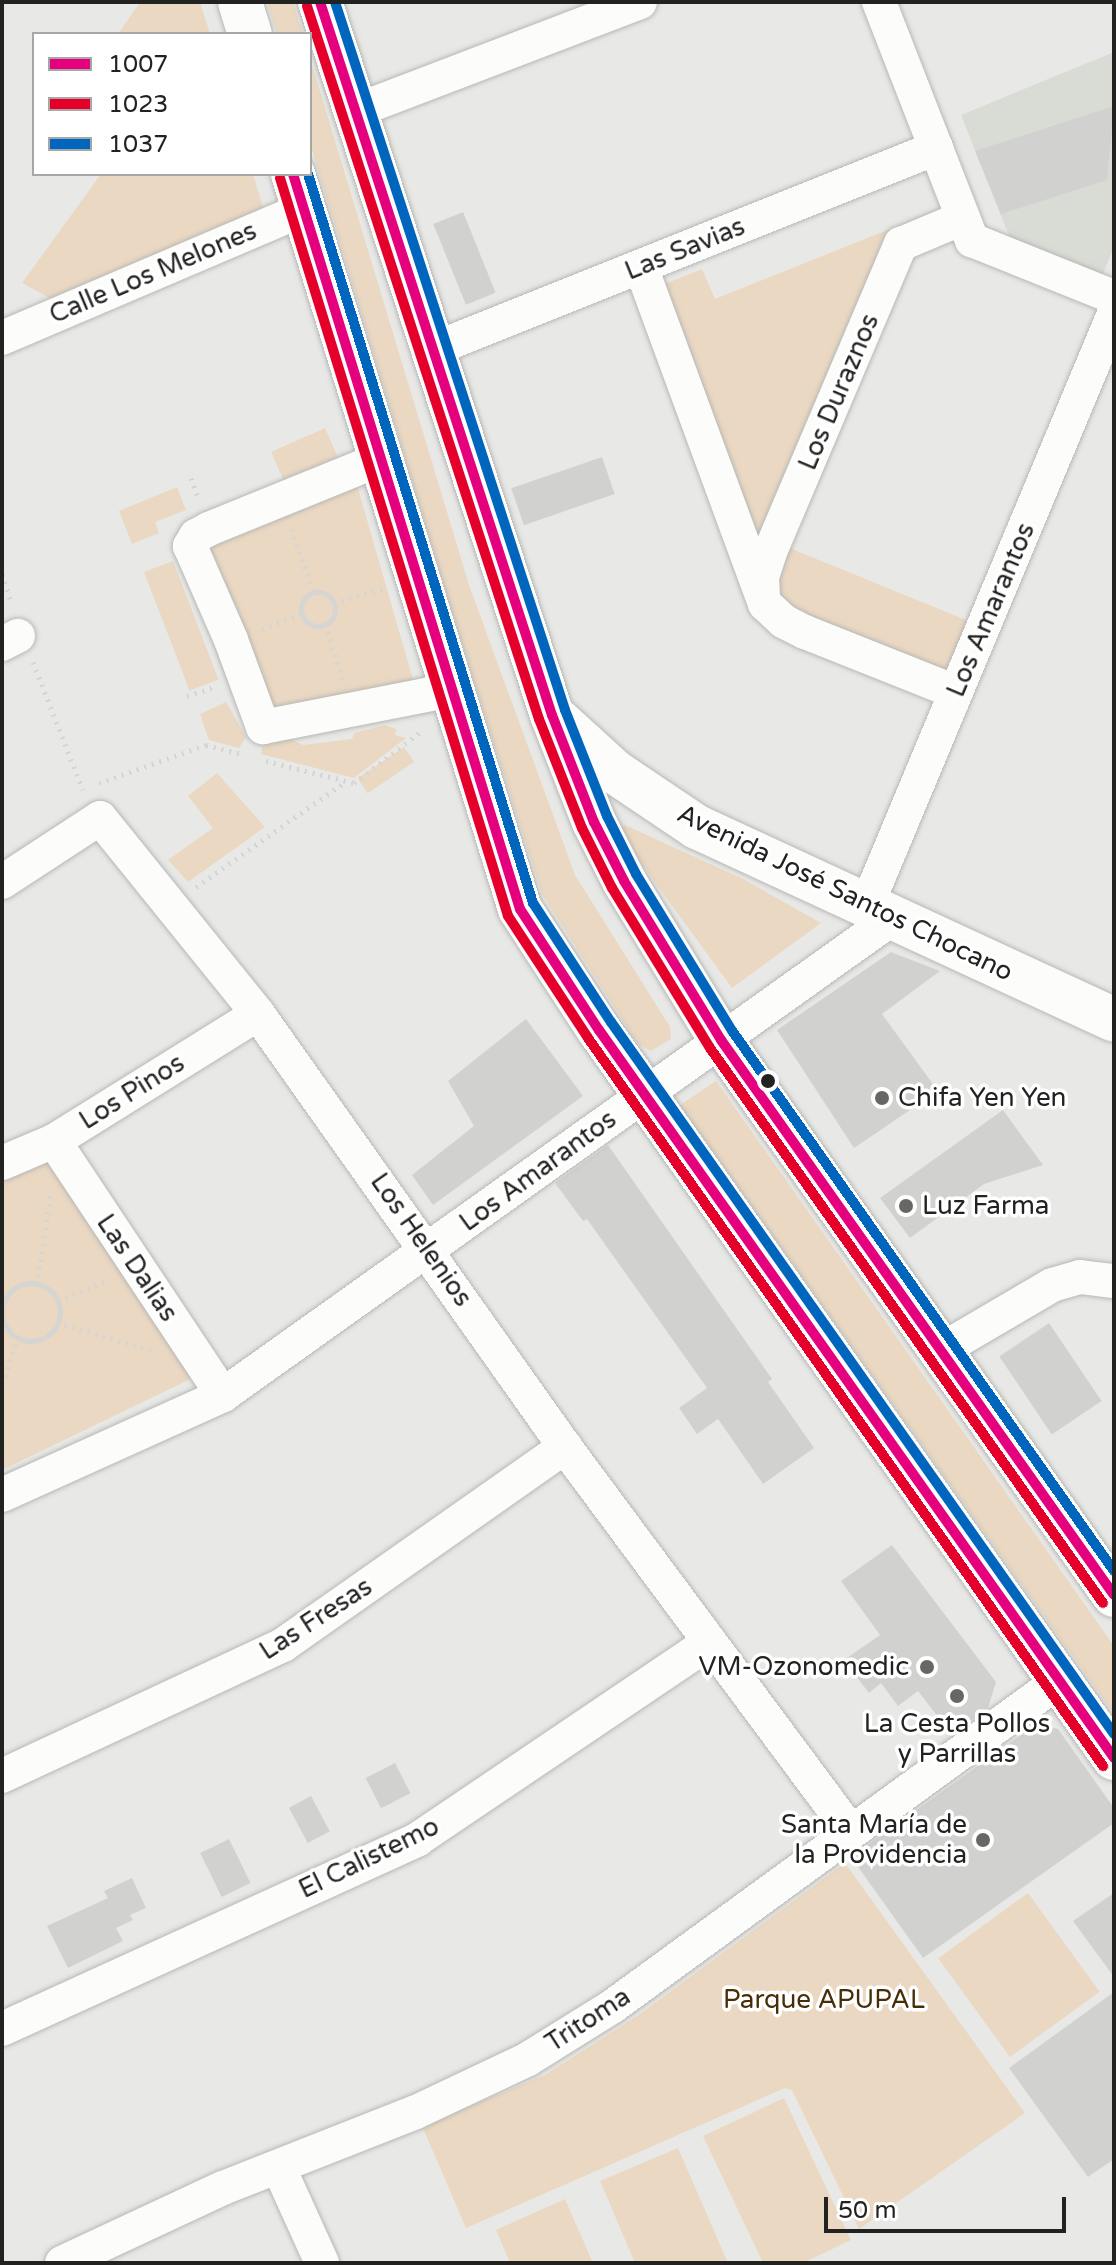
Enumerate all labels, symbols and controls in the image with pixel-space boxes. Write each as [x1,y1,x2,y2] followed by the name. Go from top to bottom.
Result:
[32,32,312,176] legend
[108,50,168,79] text: 1007
[108,90,168,119] text: 1023
[108,130,168,159] text: 1037
[620,211,750,287] street label: Las Savias
[45,215,261,331] street label: Calle Los Melones
[792,309,886,475] street label: Los Duraznos
[940,518,1042,702] street label: Los Amarantos
[672,798,1018,988] street label: Avenida José Santos Chocano
[74,1048,190,1136] street label: Los Pinos
[760,1073,776,1089] unlabelled marker
[898,1082,1066,1114] place label: Chifa Yen Yen
[873,1089,891,1107] marker: Chifa Yen Yen
[454,1104,622,1238] street label: Los Amarantos
[364,1167,478,1313] street label: Los Helenios
[922,1190,1049,1222] place label: Luz Farma
[897,1197,915,1215] marker: Luz Farma
[90,1208,184,1328] street label: Las Dalias
[254,1571,378,1667] street label: Las Fresas
[698,1651,909,1683] place label: VM-Ozonomedic
[916,1656,938,1678] marker: VM-Ozonomedic
[948,1687,966,1705] marker: La Cesta Pollos y Parrillas
[864,1708,1050,1770] place label: La Cesta Pollos y Parrillas
[781,1809,967,1870] place label: Santa María de la Providencia
[294,1811,444,1905] street label: El Calistemo
[974,1831,992,1849] marker: Santa María de la Providencia
[540,1981,636,2059] street label: Tritoma
[723,1984,925,2016] park label: Parque APUPAL
[828,2181,1070,2231] scale bar
[838,2196,896,2225] text: 50 m

